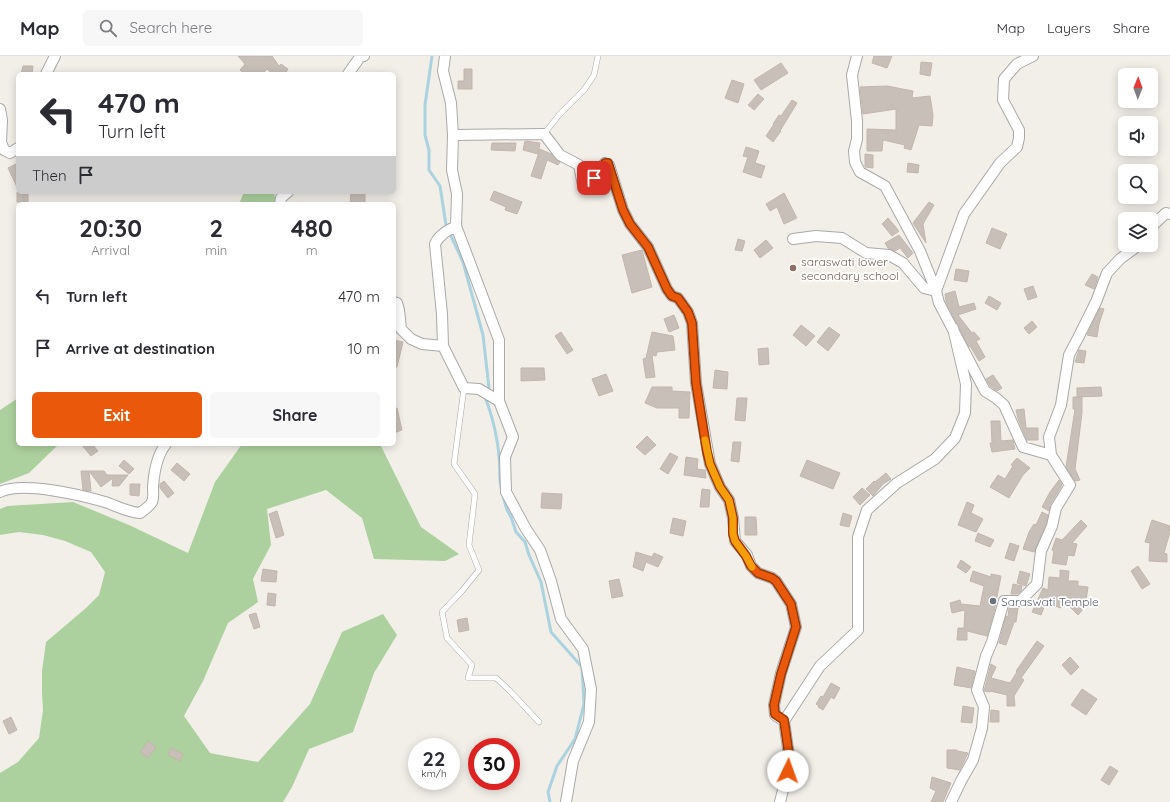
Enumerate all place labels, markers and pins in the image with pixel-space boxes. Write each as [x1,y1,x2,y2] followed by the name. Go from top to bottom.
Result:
[577,161,611,195] pin
[801,254,899,283] place label: saraswati lower secondary school
[788,263,798,273] marker: saraswati lower secondary school
[1001,594,1099,609] place label: Saraswati Temple
[988,596,998,606] marker: Saraswati Temple

